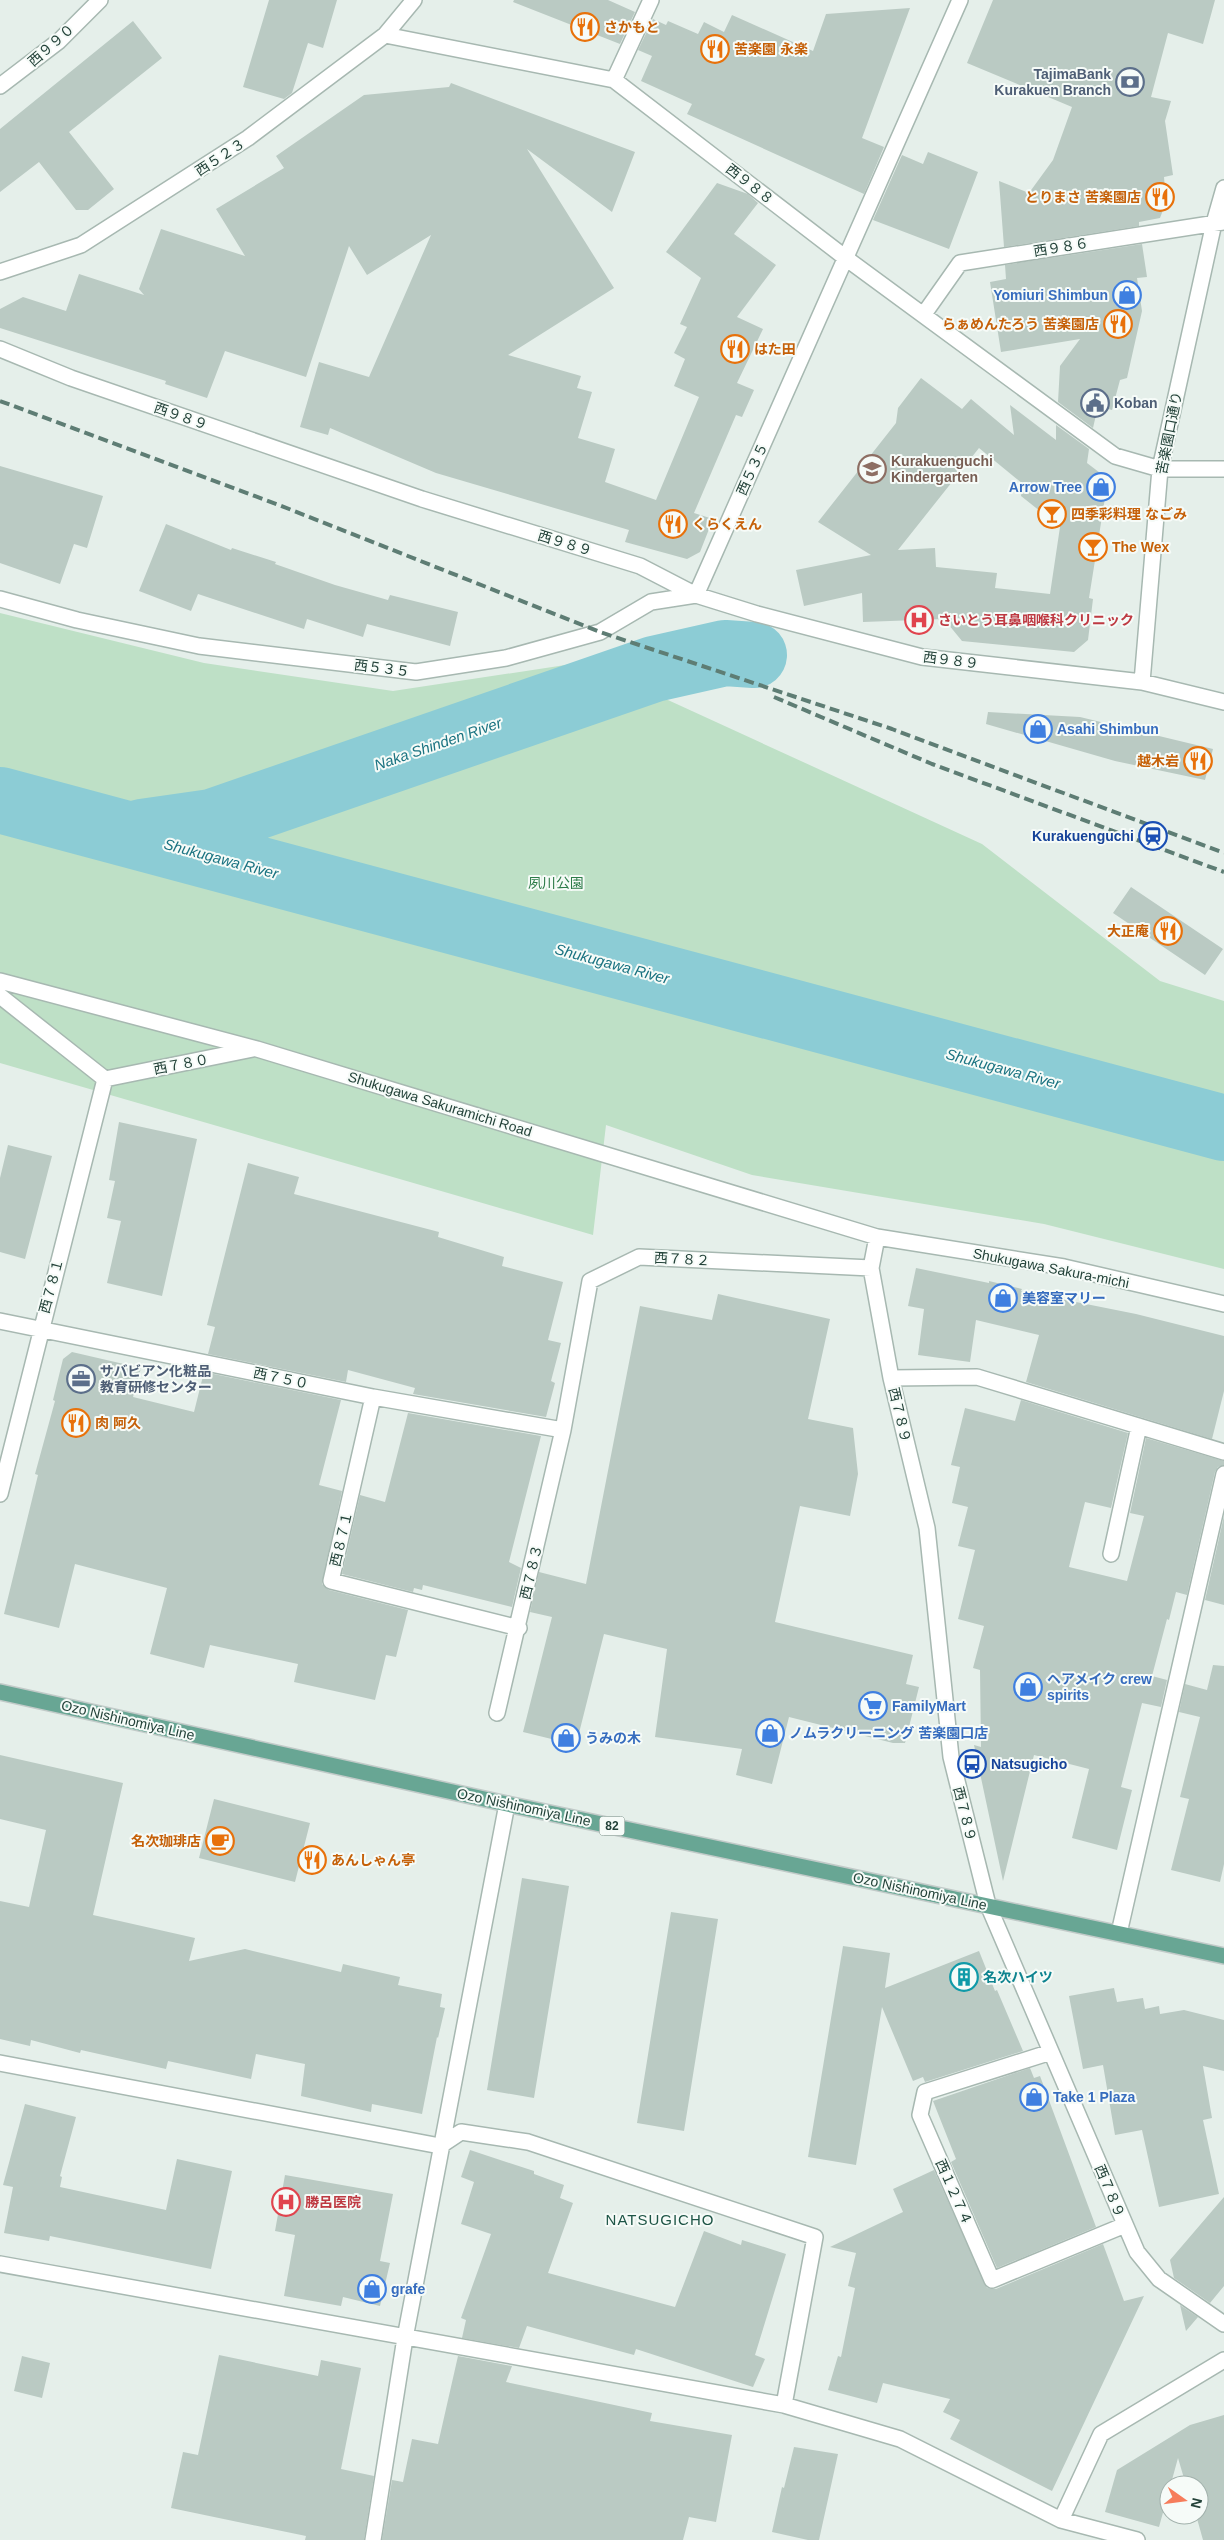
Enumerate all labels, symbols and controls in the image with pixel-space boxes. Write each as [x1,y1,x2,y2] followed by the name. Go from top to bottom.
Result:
[570,12,600,42] restaurant icon: さかもと
[604,19,660,35] place label: さかもと
[25,21,77,69] street label: 西９９０
[700,34,730,64] restaurant icon: 苦楽園 永楽
[734,41,808,57] place label: 苦楽園 永楽
[994,66,1111,98] place label: TajimaBank Kurakuen Branch
[1115,67,1145,97] bank icon: TajimaBank Kurakuen Branch
[192,135,248,179] street label: 西５２３
[723,160,777,208] street label: 西９８８
[1145,182,1175,212] restaurant icon: とりまさ 苦楽園店
[1025,189,1141,205] place label: とりまさ 苦楽園店
[1032,235,1090,259] street label: 西９８６
[1112,280,1142,310] shop icon: Yomiuri Shimbun
[993,287,1108,303] place label: Yomiuri Shimbun
[1103,309,1133,339] restaurant icon: らぁめんたろう 苦楽園店
[942,316,1099,332] place label: らぁめんたろう 苦楽園店
[720,334,750,364] restaurant icon: はた田
[754,341,796,357] place label: はた田
[1080,388,1110,418] public building icon: Koban
[1153,390,1185,476] street label: 苦楽園口通り
[1114,395,1158,411] place label: Koban
[152,399,210,433] street label: 西９８９
[733,440,771,498] street label: 西５３５
[891,453,993,485] place label: Kurakuenguchi Kindergarten
[857,454,887,484] school or university icon: Kurakuenguchi Kindergarten
[1086,472,1116,502] shop icon: Arrow Tree
[1009,479,1082,495] place label: Arrow Tree
[1037,499,1067,529] bar icon: 四季彩料理 なごみ
[1071,506,1187,522] place label: 四季彩料理 なごみ
[658,509,688,539] restaurant icon: くらくえん
[692,516,762,532] place label: くらくえん
[536,527,594,559] street label: 西９８９
[1078,532,1108,562] bar icon: The Wex
[1112,539,1170,555] place label: The Wex
[904,605,934,635] hospital icon: さいとう耳鼻咽喉科クリニック
[938,612,1134,628] place label: さいとう耳鼻咽喉科クリニック
[922,649,980,671] street label: 西９８９
[353,657,411,679] street label: 西５３５
[372,713,505,773] water label: Naka Shinden River
[1023,714,1053,744] shop icon: Asahi Shimbun
[1057,721,1159,737] place label: Asahi Shimbun
[1183,746,1213,776] restaurant icon: 越木岩
[1137,753,1179,769] place label: 越木岩
[1138,821,1168,851] station icon: Kurakuenguchi
[1032,828,1134,844] place label: Kurakuenguchi
[162,835,281,882] water label: Shukugawa River
[528,875,584,891] park label: 夙川公園
[1153,916,1183,946] restaurant icon: 大正庵
[1107,923,1149,939] place label: 大正庵
[553,940,672,987] water label: Shukugawa River
[944,1045,1063,1092] water label: Shukugawa River
[152,1051,210,1077] street label: 西７８０
[346,1068,534,1140] street label: Shukugawa Sakuramichi Road
[972,1245,1130,1291] street label: Shukugawa Sakura-michi
[654,1250,710,1268] street label: 西７８２
[36,1257,66,1315] street label: 西７８１
[988,1283,1018,1313] shop icon: 美容室マリー
[1022,1290,1106,1306] place label: 美容室マリー
[100,1363,212,1395] place label: サバビアン化粧品 教育研修センター
[66,1364,96,1394] office icon: サバビアン化粧品 教育研修センター
[252,1364,310,1392] street label: 西７５０
[886,1386,914,1444] street label: 西７８９
[61,1408,91,1438] restaurant icon: 肉 阿久
[95,1415,141,1431] place label: 肉 阿久
[327,1510,355,1568] street label: 西８７１
[517,1543,545,1601] street label: 西７８３
[1047,1671,1152,1703] place label: ヘアメイク crew spirits
[1013,1672,1043,1702] shop icon: ヘアメイク crew spirits
[858,1691,888,1721] supermarket icon: FamilyMart
[60,1697,196,1743] street label: Ozo Nishinomiya Line
[892,1698,966,1714] place label: FamilyMart
[755,1718,785,1748] shop icon: ノムラクリーニング 苦楽園口店
[551,1723,581,1753] shop icon: うみの木
[789,1725,988,1741] place label: ノムラクリーニング 苦楽園口店
[585,1730,641,1746] place label: うみの木
[957,1749,987,1779] bus stop icon: Natsugicho
[991,1756,1067,1772] place label: Natsugicho
[456,1785,592,1829] street label: Ozo Nishinomiya Line
[950,1785,980,1843] street label: 西７８９
[600,1816,624,1835] road number: 82
[205,1826,235,1856] cafe icon: 名次珈琲店
[131,1833,201,1849] place label: 名次珈琲店
[297,1845,327,1875] restaurant icon: あんしゃん亭
[331,1852,415,1868] place label: あんしゃん亭
[852,1869,988,1913] street label: Ozo Nishinomiya Line
[949,1962,979,1992] building icon: 名次ハイツ
[983,1969,1053,1985] place label: 名次ハイツ
[1019,2082,1049,2112] shop icon: Take 1 Plaza
[1053,2089,1135,2105] place label: Take 1 Plaza
[932,2157,976,2227] street label: 西１２７４
[1092,2162,1128,2220] street label: 西７８９
[271,2187,301,2217] hospital icon: 勝呂医院
[305,2194,361,2210] place label: 勝呂医院
[606,2211,714,2228] district label: NATSUGICHO
[357,2274,387,2304] shop icon: grafe
[391,2281,425,2297] place label: grafe
[1159,2475,1209,2525] north arrow
[1188,2496,1206,2510] text: N

